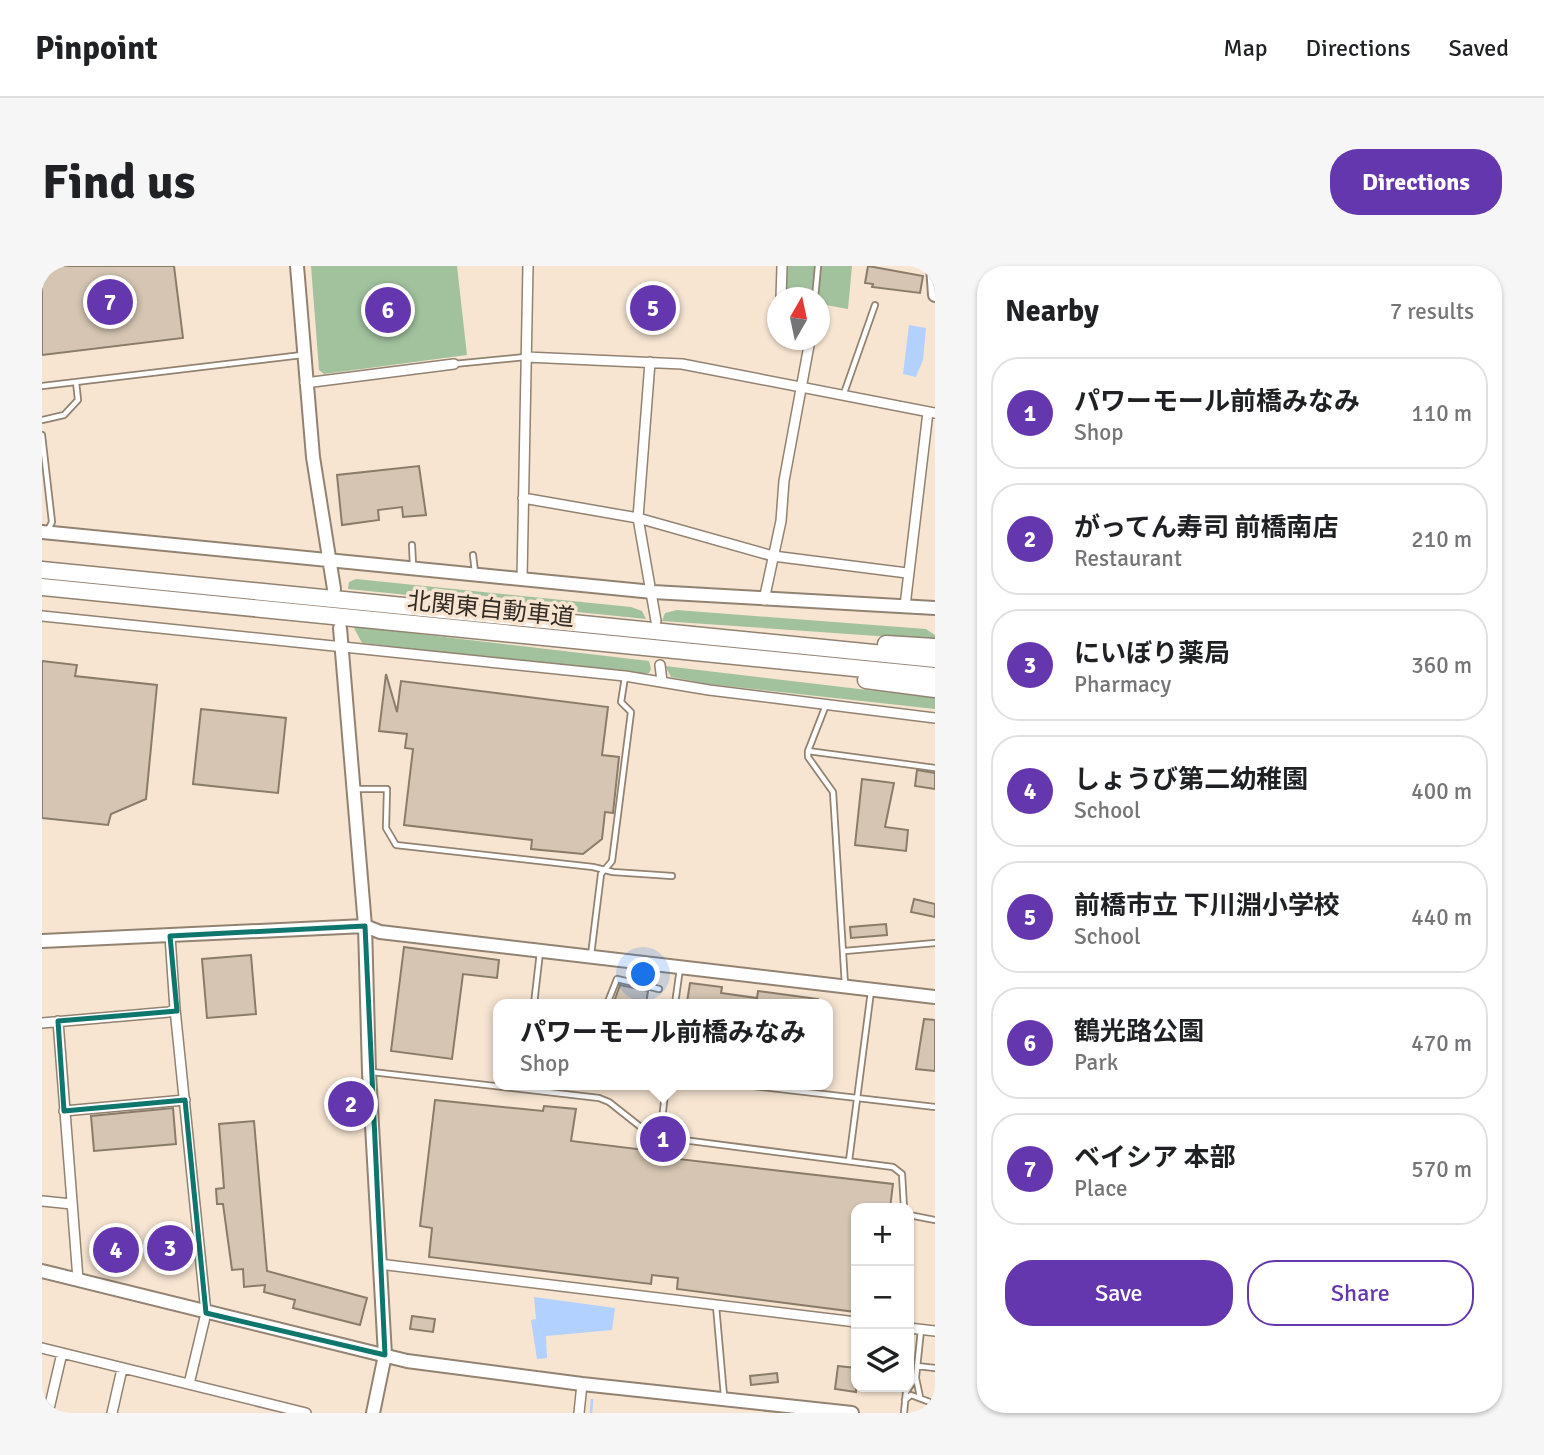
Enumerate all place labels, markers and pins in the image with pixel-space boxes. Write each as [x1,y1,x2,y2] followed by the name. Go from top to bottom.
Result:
[87,276,133,328] pin: 7
[630,282,676,334] pin: 5
[365,284,411,336] pin: 6
[328,1078,374,1130] pin: 2
[640,1113,686,1165] pin: 1
[147,1222,193,1274] pin: 3
[93,1224,139,1276] pin: 4

